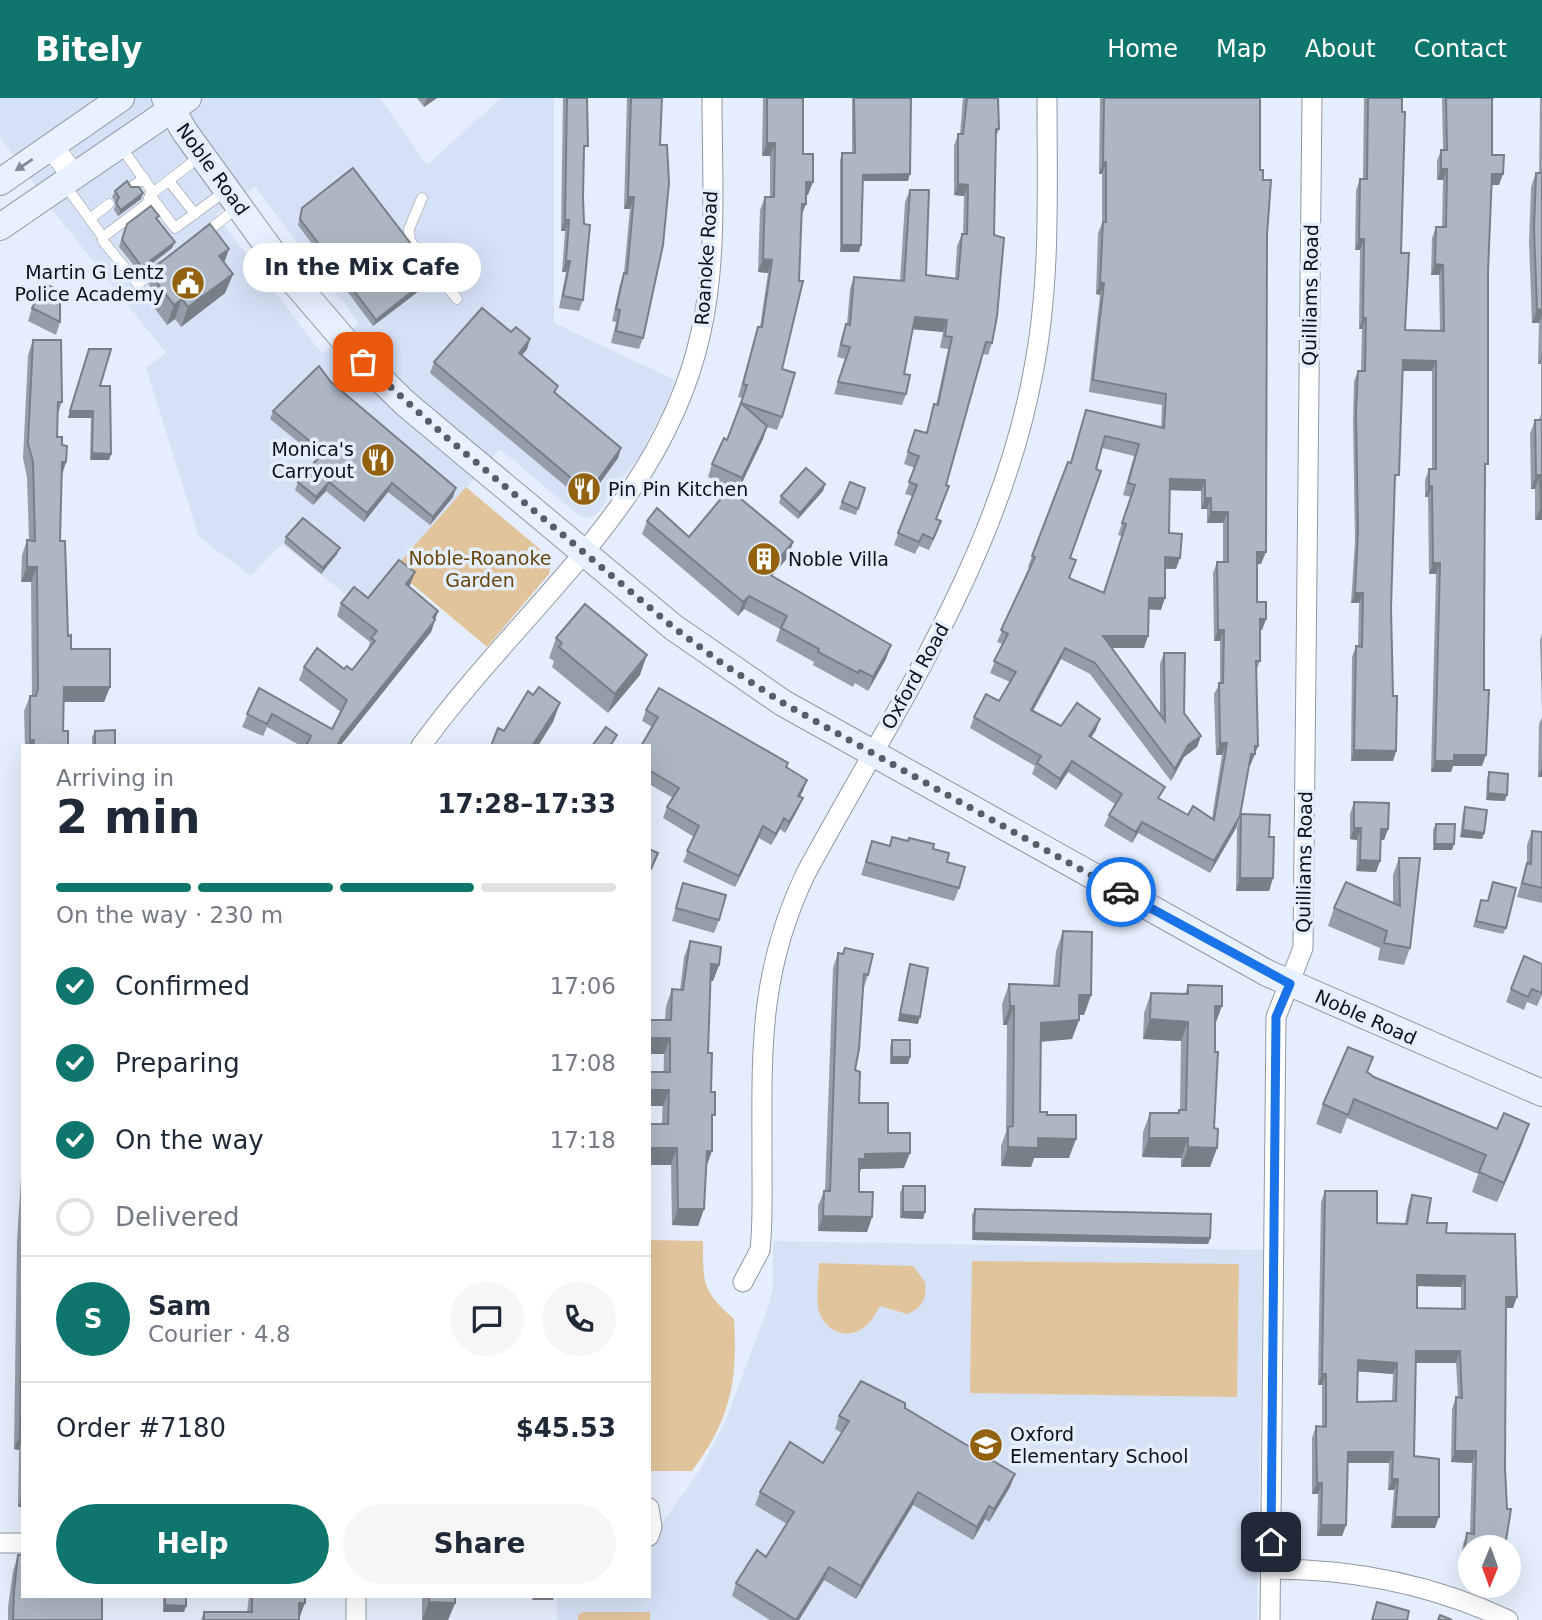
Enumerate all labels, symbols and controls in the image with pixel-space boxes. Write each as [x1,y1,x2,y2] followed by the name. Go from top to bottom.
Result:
[35,30,142,69] text: Bitely
[1107,35,1178,63] text: Home
[1216,35,1267,63] text: Map
[1305,35,1376,63] text: About
[1414,35,1507,63] text: Contact
[172,119,254,219] street label: Noble Road
[15,158,34,171] one-way arrow
[690,190,722,326] street label: Roanoke Road
[1298,224,1322,366] street label: Quilliams Road
[244,243,482,292] callout: In the Mix Cafe
[264,254,460,280] text: In the Mix Cafe
[15,261,164,305] place label: Martin G Lentz Police Academy
[169,264,207,302] public building icon: Martin G Lentz Police Academy
[333,332,393,392] pin
[344,343,382,381] icon: bag
[271,438,354,482] place label: Monica's Carryout
[359,441,397,479] restaurant icon: Monica's Carryout
[565,470,603,508] restaurant icon: Pin Pin Kitchen
[608,478,748,500] place label: Pin Pin Kitchen
[745,540,783,578] building icon: Noble Villa
[408,547,552,591] park label: Noble-Roanoke Garden
[788,548,889,570] place label: Noble Villa
[877,619,953,733] street label: Oxford Road
[56,765,174,791] text: Arriving in
[437,789,616,819] text: 17:28–17:33
[56,790,200,844] text: 2 min
[1292,791,1316,933] street label: Quilliams Road
[1086,857,1156,927] courier
[1102,873,1140,911] icon: car
[56,902,283,928] text: On the way · 230 m
[56,967,94,1005] icon: check
[115,971,250,1001] text: Confirmed
[550,973,616,999] text: 17:06
[1312,985,1420,1049] street label: Noble Road
[56,1044,94,1082] icon: check
[115,1048,240,1078] text: Preparing
[550,1050,616,1076] text: 17:08
[56,1121,94,1159] icon: check
[115,1125,264,1155] text: On the way
[550,1127,616,1153] text: 17:18
[115,1202,239,1232] text: Delivered
[450,1282,524,1356] button: chat
[542,1282,616,1356] button: phone
[148,1291,211,1321] text: Sam
[84,1304,102,1334] text: S
[148,1321,291,1347] text: Courier · 4.8
[56,1413,226,1443] text: Order #7180
[516,1413,616,1443] text: $45.53
[1010,1423,1188,1467] place label: Oxford Elementary School
[967,1426,1005,1464] school or university icon: Oxford Elementary School
[56,1504,329,1584] button: Help
[343,1504,616,1584] button: Share
[1241,1512,1301,1572] pin
[1252,1523,1290,1561] icon: home
[1458,1535,1521,1598] north arrow
[1458,1535,1521,1598] map controls

